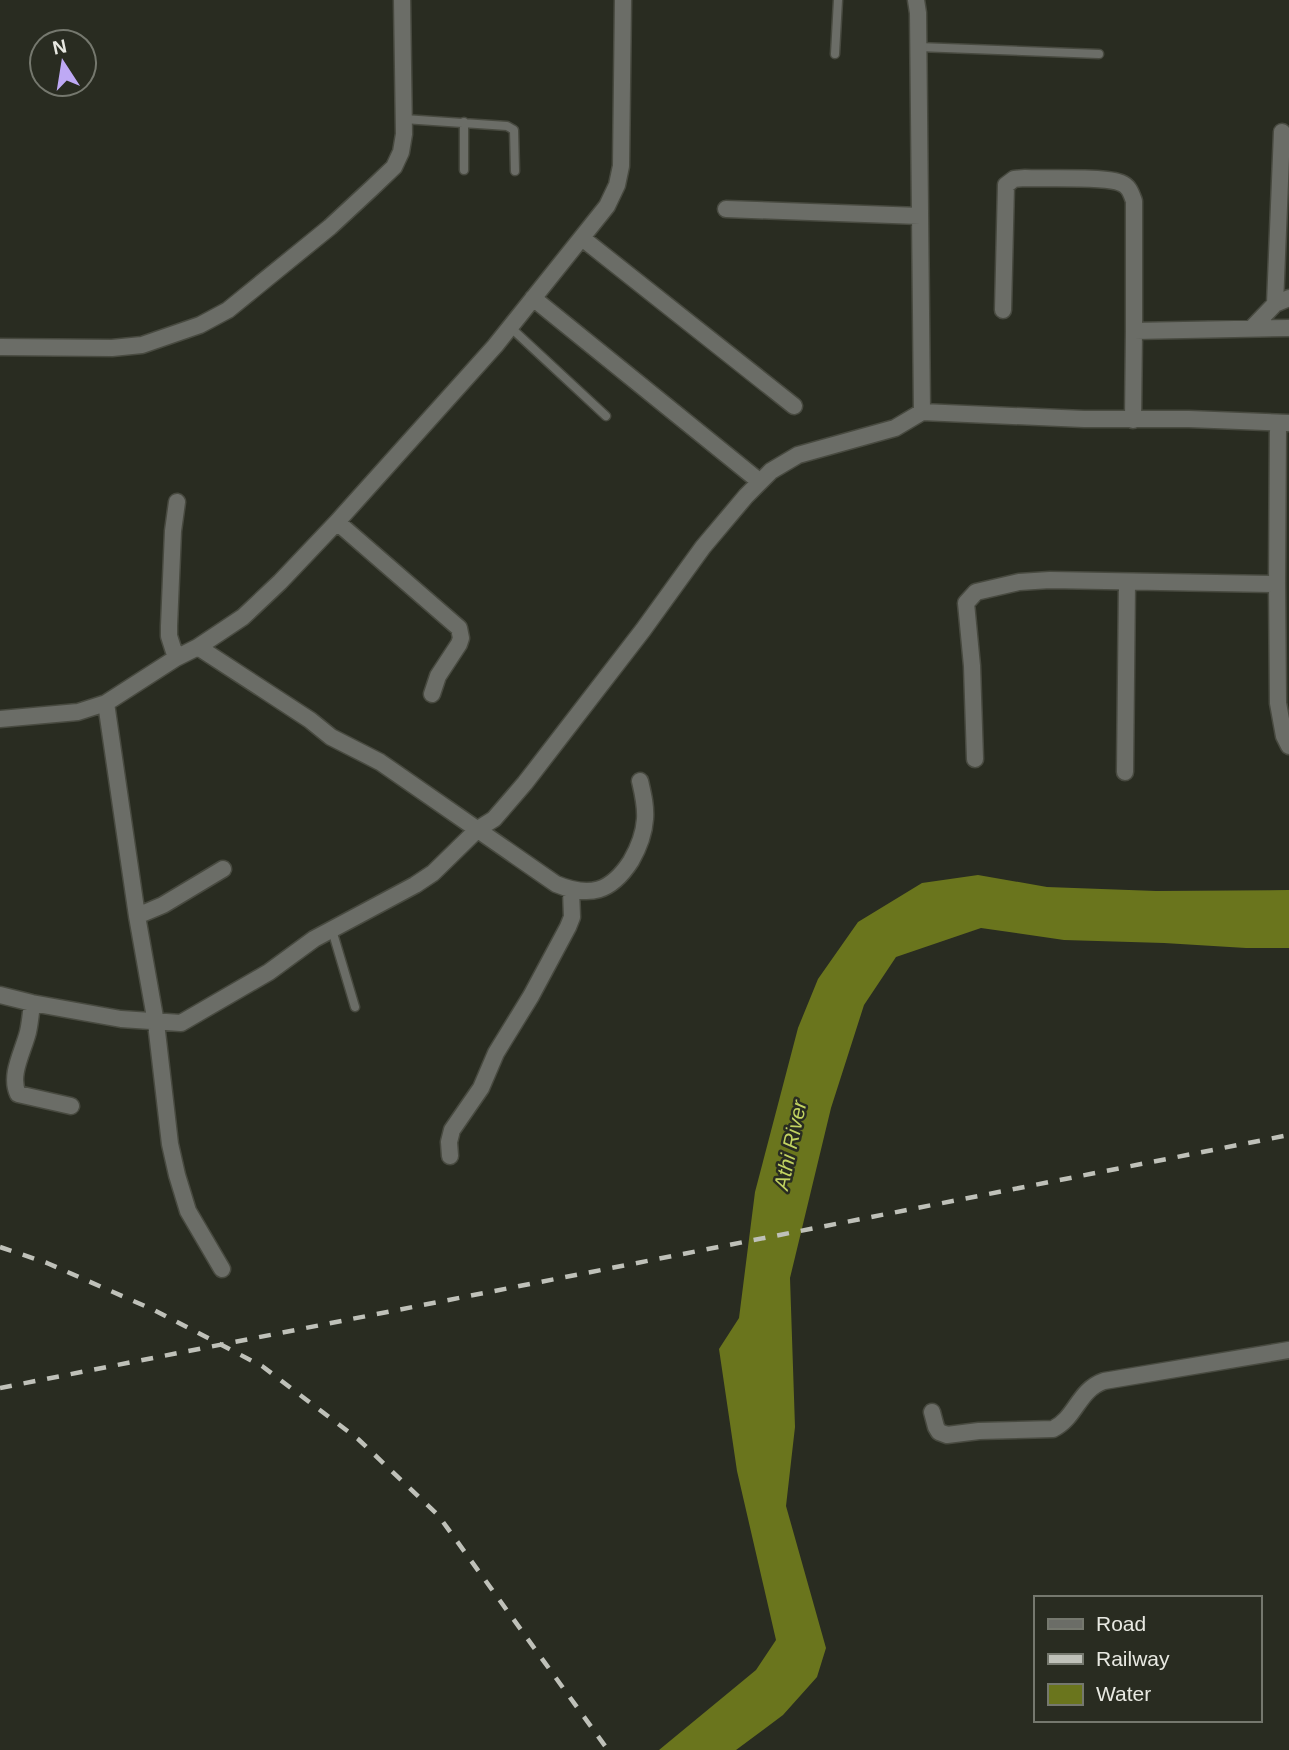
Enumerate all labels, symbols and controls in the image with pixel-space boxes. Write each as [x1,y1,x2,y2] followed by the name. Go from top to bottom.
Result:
[28,28,98,98] north arrow
[51,35,68,59] text: N
[769,1097,811,1194] water label: Athi River
[1034,1596,1261,1722] legend
[1096,1612,1146,1635] text: Road
[1096,1647,1170,1670] text: Railway
[1096,1682,1151,1705] text: Water

